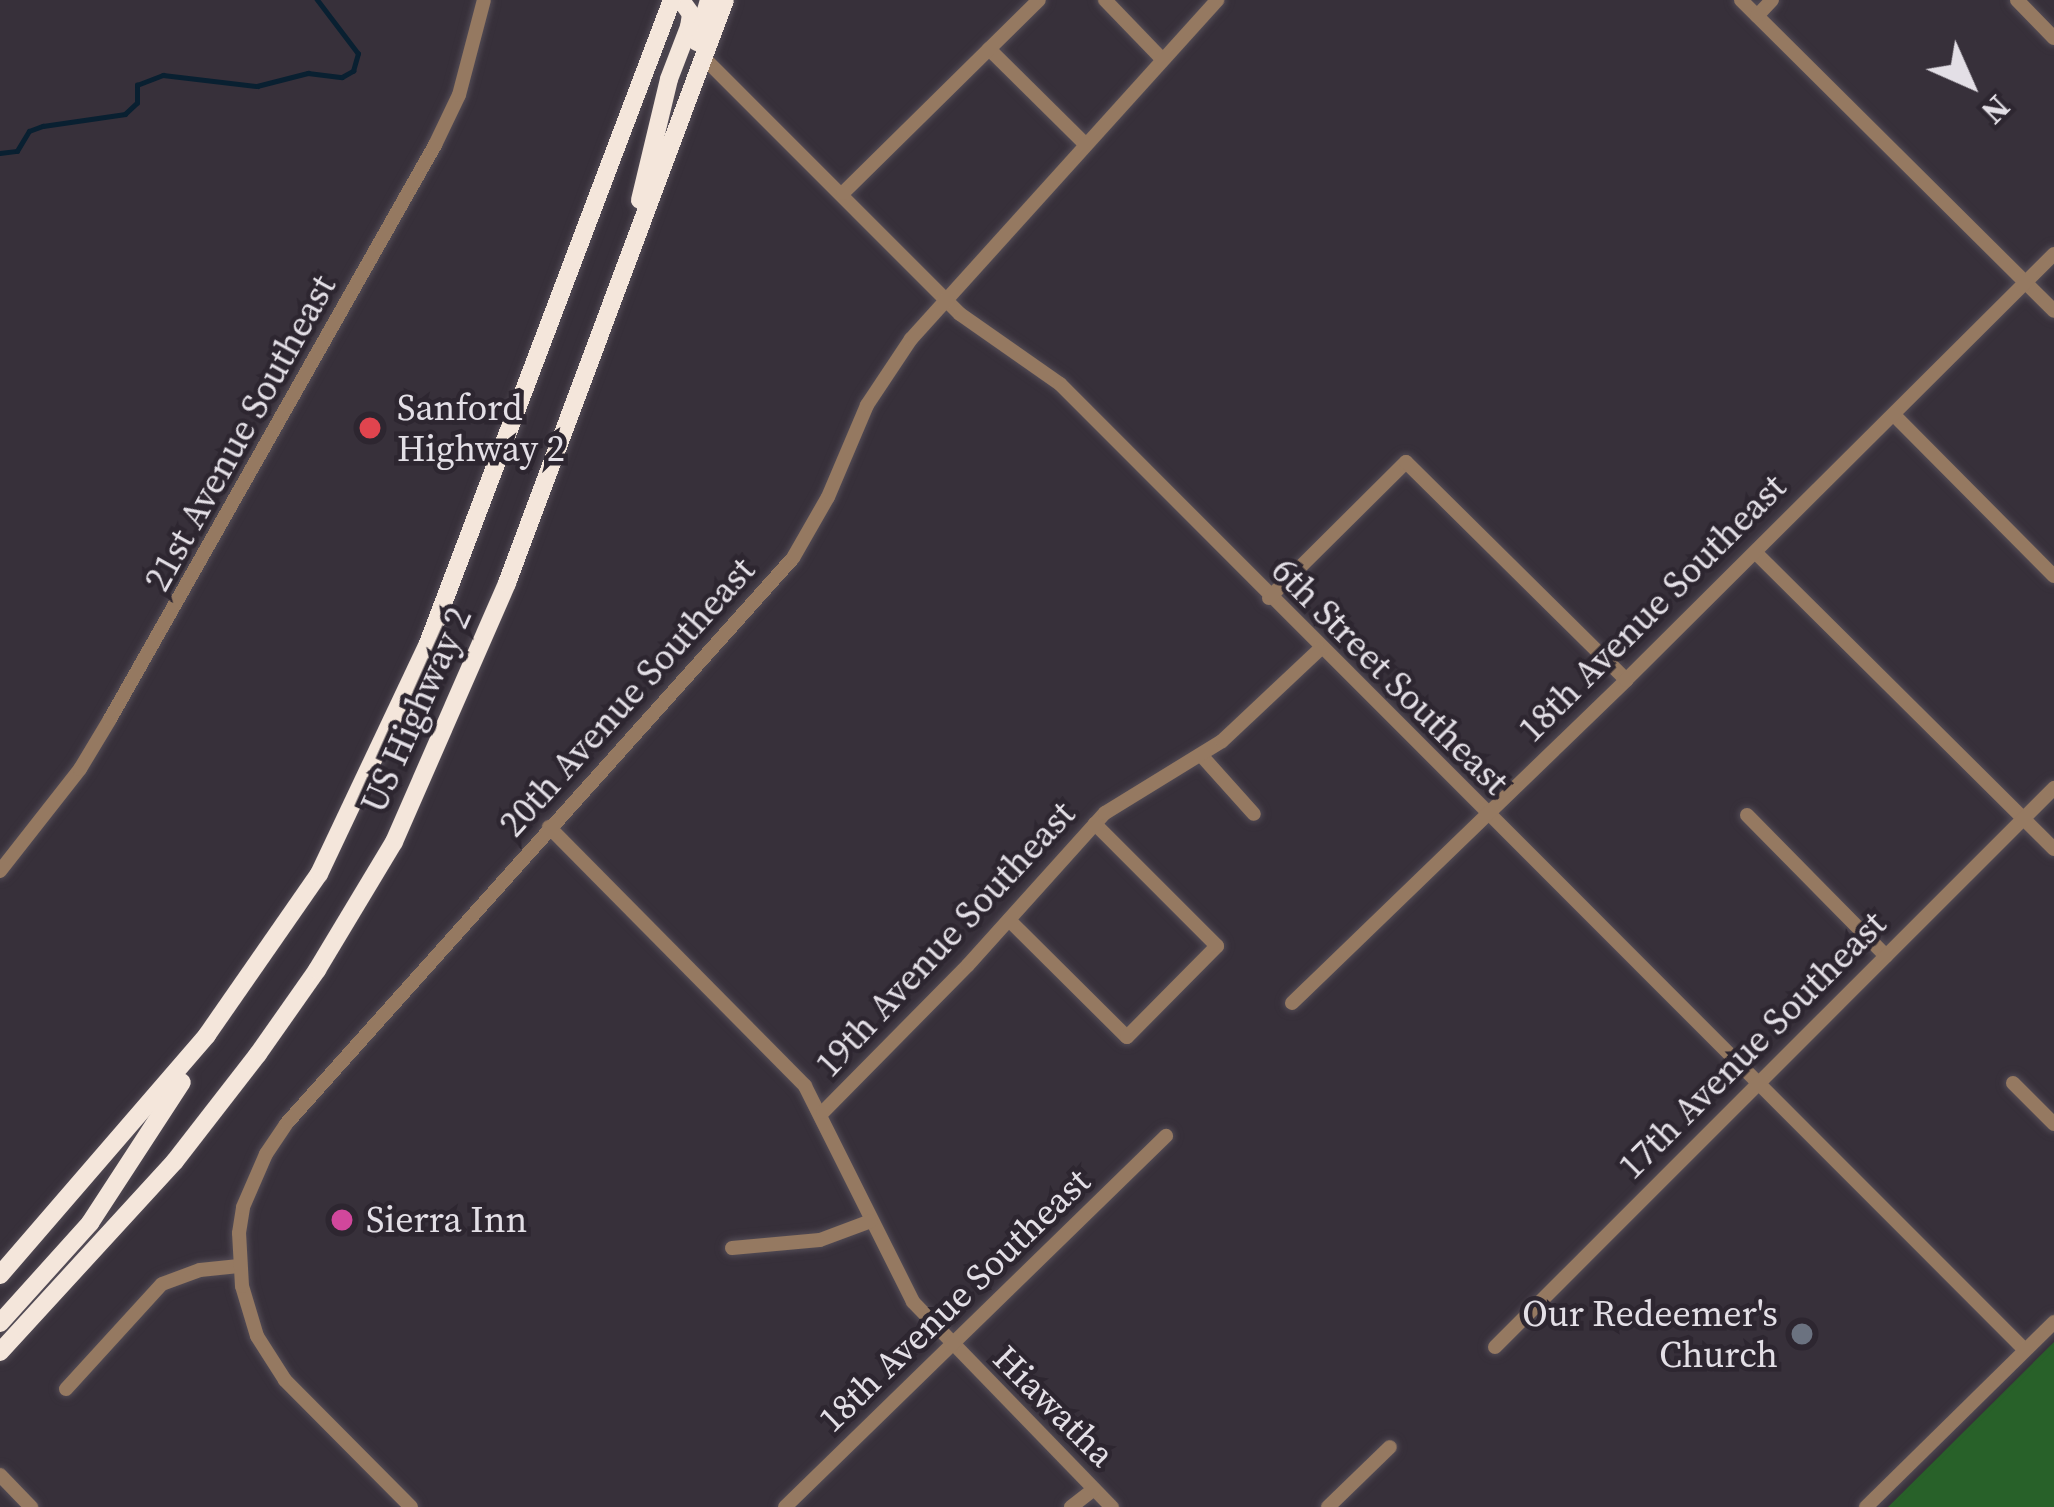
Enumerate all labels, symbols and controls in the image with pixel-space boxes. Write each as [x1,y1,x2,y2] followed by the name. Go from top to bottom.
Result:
[1910,24,2030,144] north arrow
[1971,85,2020,134] text: N
[135,268,345,598] street label: 21st Avenue Southeast
[397,385,565,470] place label: Sanford Highway 2
[354,412,386,444] marker: Sanford Highway 2
[1509,465,1795,751] street label: 18th Avenue Southeast
[490,549,764,845] street label: 20th Avenue Southeast
[1263,549,1517,803] street label: 6th Street Southeast
[352,601,480,819] street label: US Highway 2
[806,793,1084,1085] street label: 19th Avenue Southeast
[1609,902,1895,1188] street label: 17th Avenue Southeast
[809,1159,1099,1441] street label: 18th Avenue Southeast
[366,1198,527,1242] place label: Sierra Inn
[329,1207,355,1233] marker: Sierra Inn
[1522,1291,1778,1376] place label: Our Redeemer's Church
[1789,1321,1815,1347] marker: Our Redeemer's Church
[984,1336,1124,1476] street label: Hiawatha

